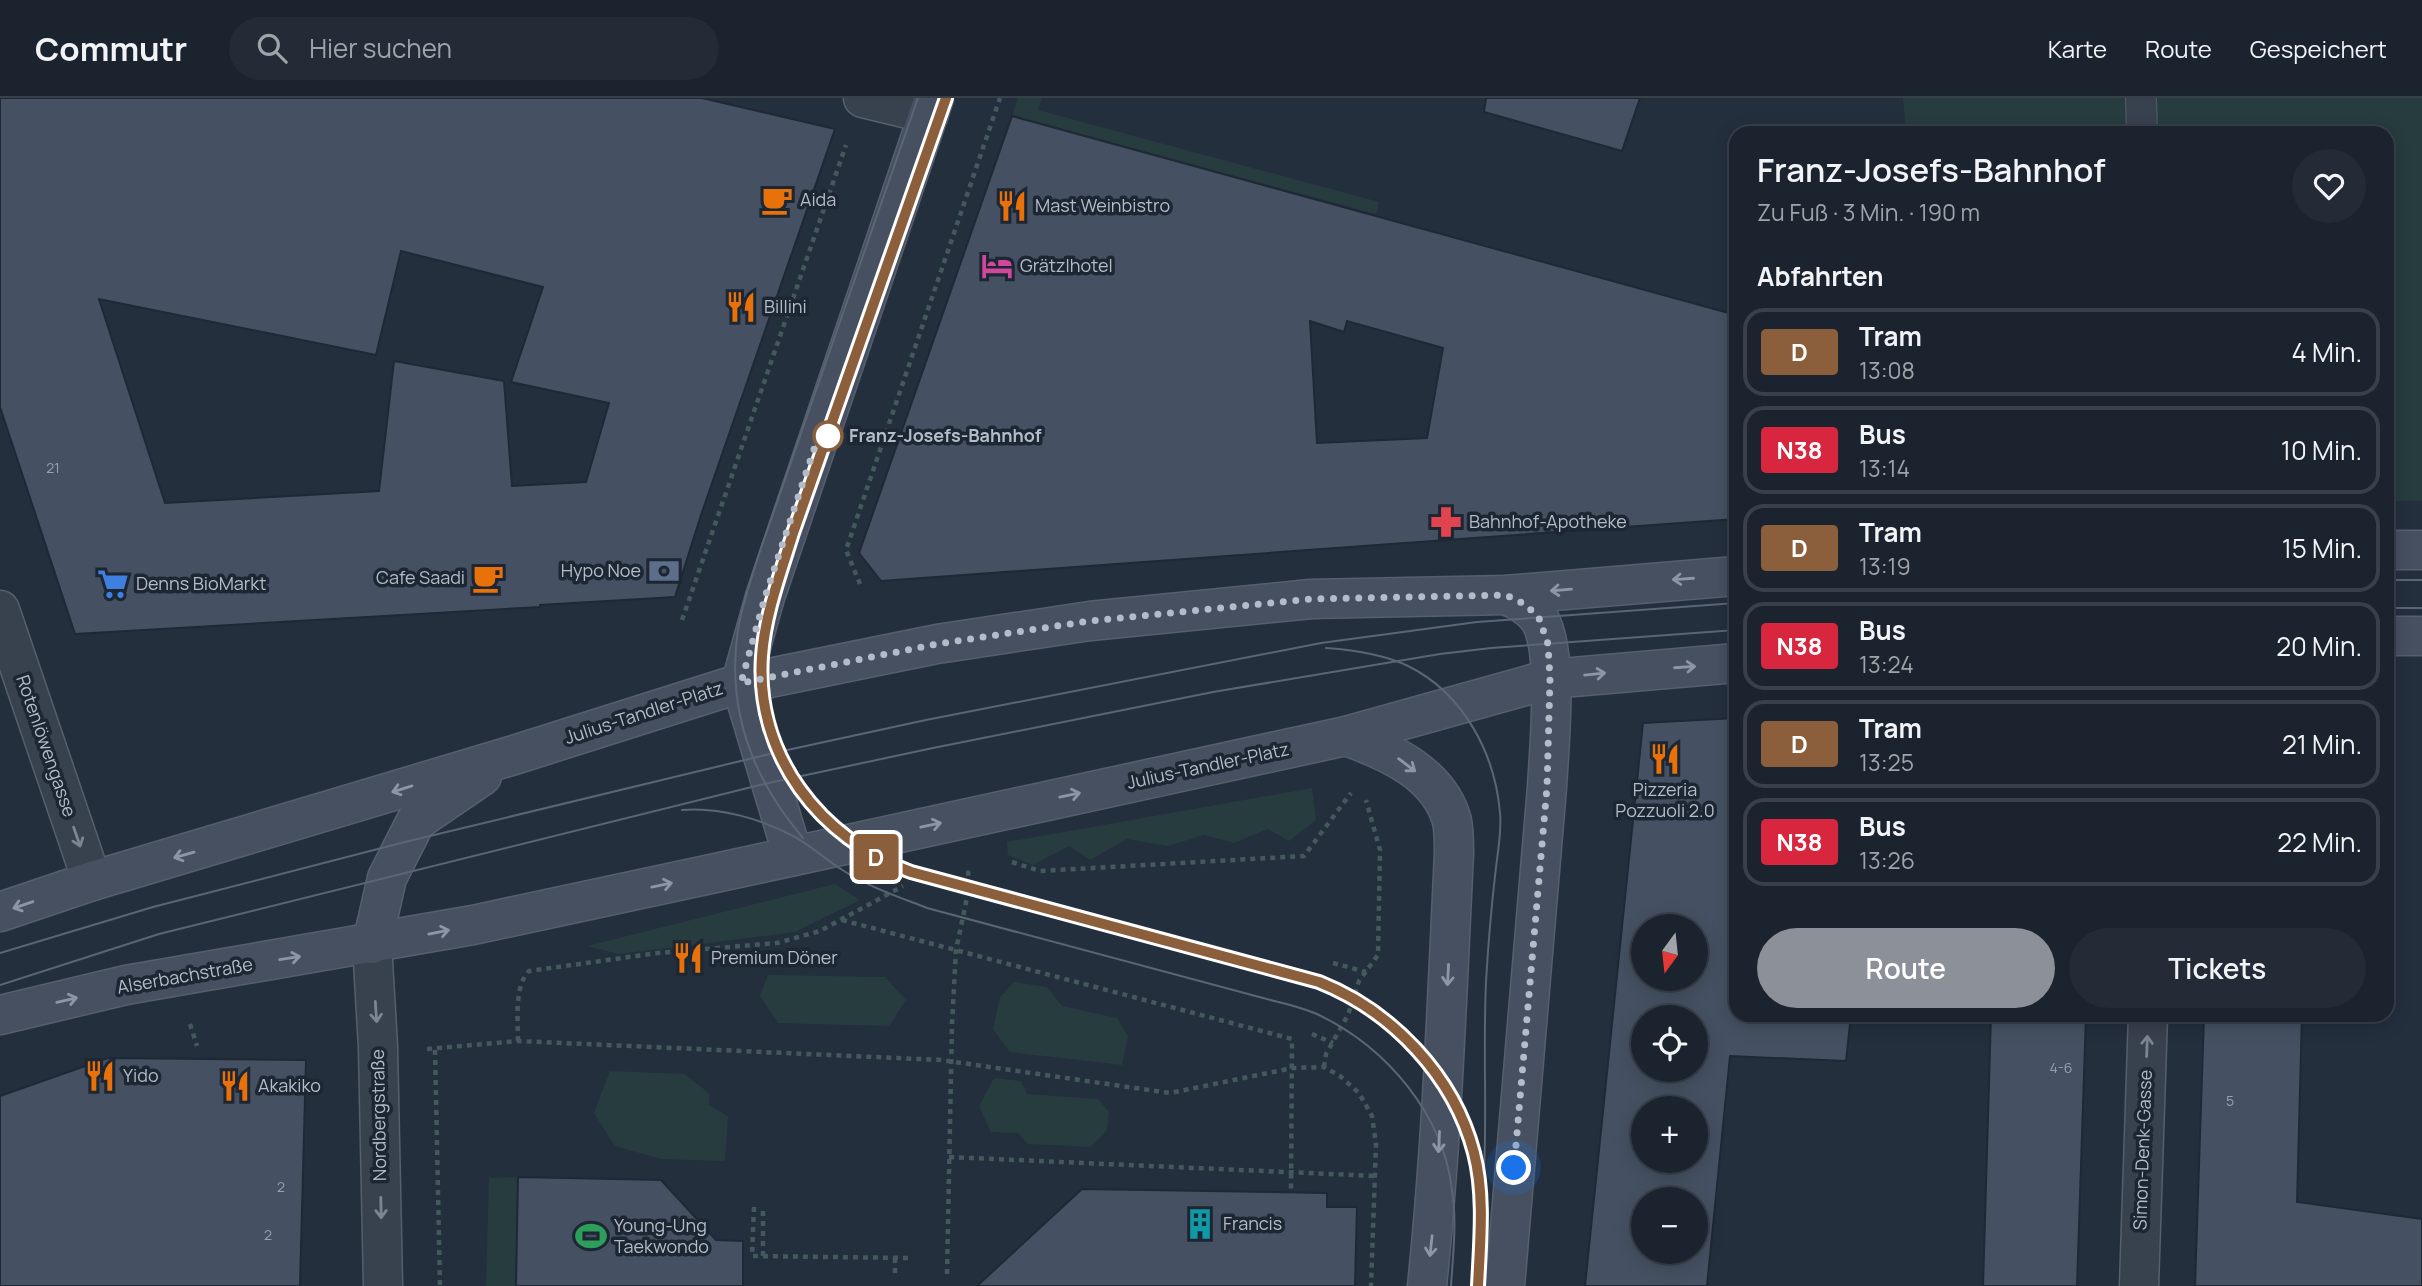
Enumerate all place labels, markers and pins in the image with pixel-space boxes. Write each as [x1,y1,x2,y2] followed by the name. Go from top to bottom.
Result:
[760,183,794,217] cafe icon: Aida
[800,187,836,211] place label: Aida
[995,189,1029,223] restaurant icon: Mast Weinbistro
[1035,193,1170,217] place label: Mast Weinbistro
[980,249,1014,283] hotel icon: Grätzlhotel
[1020,253,1113,277] place label: Grätzlhotel
[724,290,758,324] restaurant icon: Billini
[764,294,807,318] place label: Billini
[813,421,843,451] marker: Franz-Josefs-Bahnhof
[849,423,1042,447] place label: Franz-Josefs-Bahnhof
[1429,505,1463,539] pharmacy icon: Bahnhof-Apotheke
[1469,509,1627,533] place label: Bahnhof-Apotheke
[647,554,681,588] bank icon: Hypo Noe
[561,558,641,582] place label: Hypo Noe
[471,561,505,595] cafe icon: Cafe Saadi
[376,565,465,589] place label: Cafe Saadi
[96,567,130,601] supermarket icon: Denns BioMarkt
[136,571,266,595] place label: Denns BioMarkt
[1648,742,1682,776] restaurant icon: Pizzeria Pozzuoli 2.0
[1615,777,1715,822] place label: Pizzeria Pozzuoli 2.0
[671,941,705,975] restaurant icon: Premium Döner
[711,945,838,969] place label: Premium Döner
[83,1059,117,1093] restaurant icon: Yido
[123,1063,159,1087] place label: Yido
[218,1069,252,1103] restaurant icon: Akakiko
[258,1073,321,1097] place label: Akakiko
[1183,1207,1217,1241] building icon: Francis
[1223,1211,1282,1235] place label: Francis
[614,1213,709,1258] place label: Young-Ung Taekwondo
[574,1219,608,1253] sports icon: Young-Ung Taekwondo

